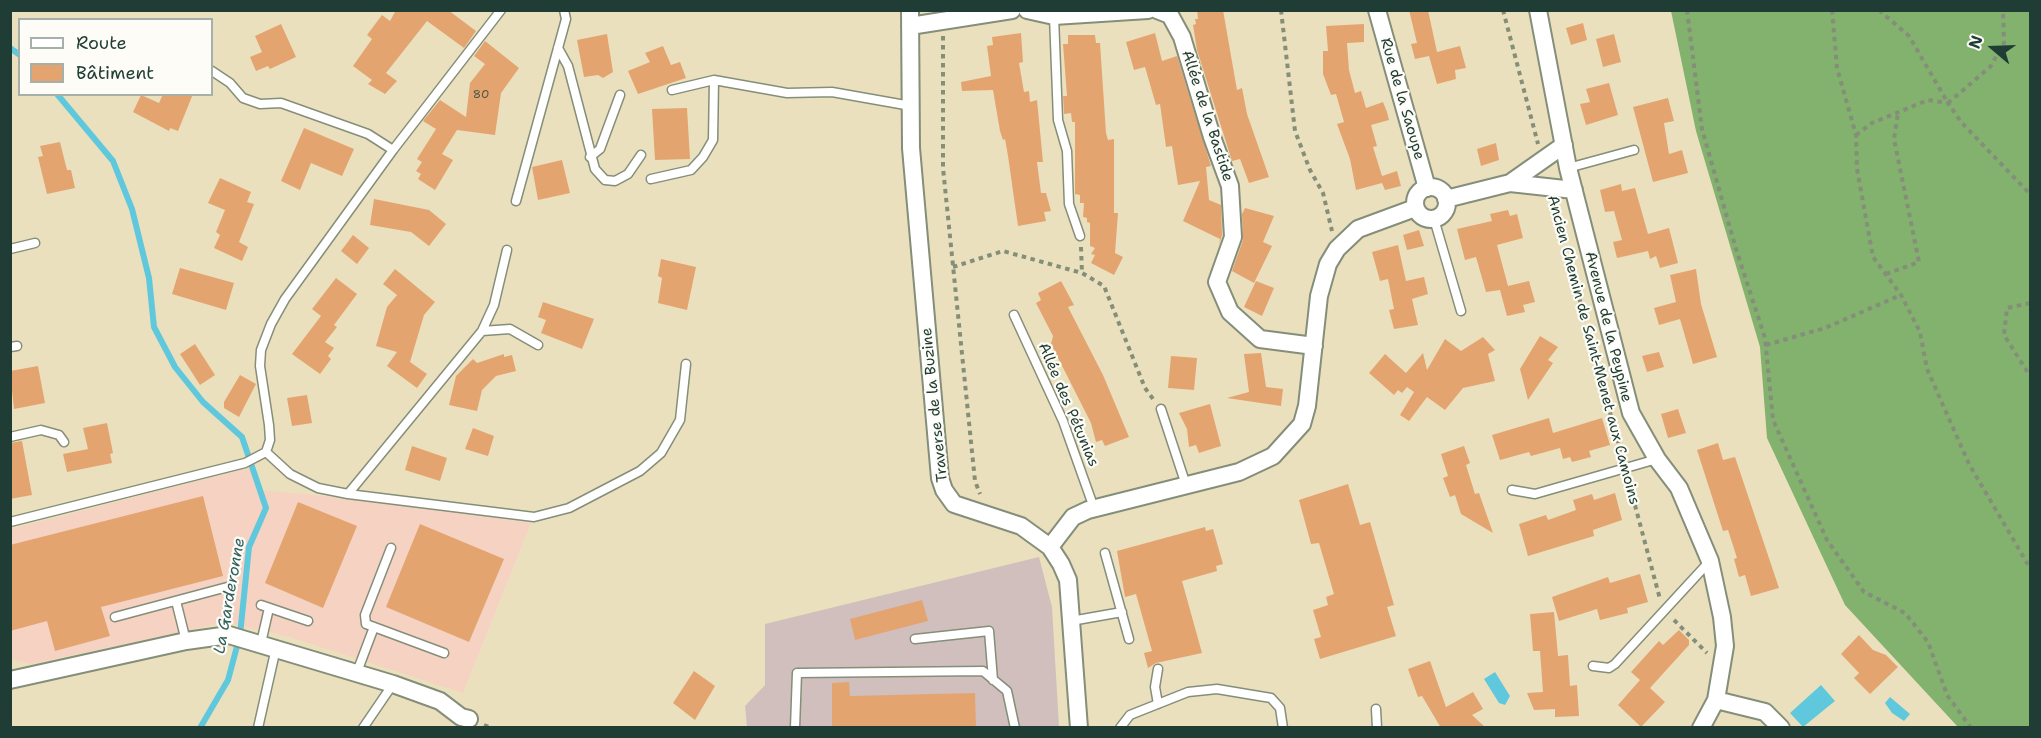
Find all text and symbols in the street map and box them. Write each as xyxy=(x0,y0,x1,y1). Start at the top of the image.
legend xyxy=(18,18,213,96)
north arrow xyxy=(1963,18,2023,78)
text: Route xyxy=(76,31,127,55)
text: N xyxy=(1964,33,1988,51)
street label: Rue de la Saoupe xyxy=(1376,36,1428,162)
street label: Allée de la Bastide xyxy=(1177,48,1237,184)
text: Bâtiment xyxy=(76,61,154,85)
house number: 80 xyxy=(473,88,489,102)
street label: Ancien Chemin de Saint-Menet aux Camoins xyxy=(1543,193,1643,507)
street label: Avenue de la Peypine xyxy=(1581,250,1635,404)
street label: Traverse de la Buzine xyxy=(918,327,952,483)
street label: Allée des Pétunias xyxy=(1034,340,1102,470)
water label: La Garderonne xyxy=(210,537,250,655)

